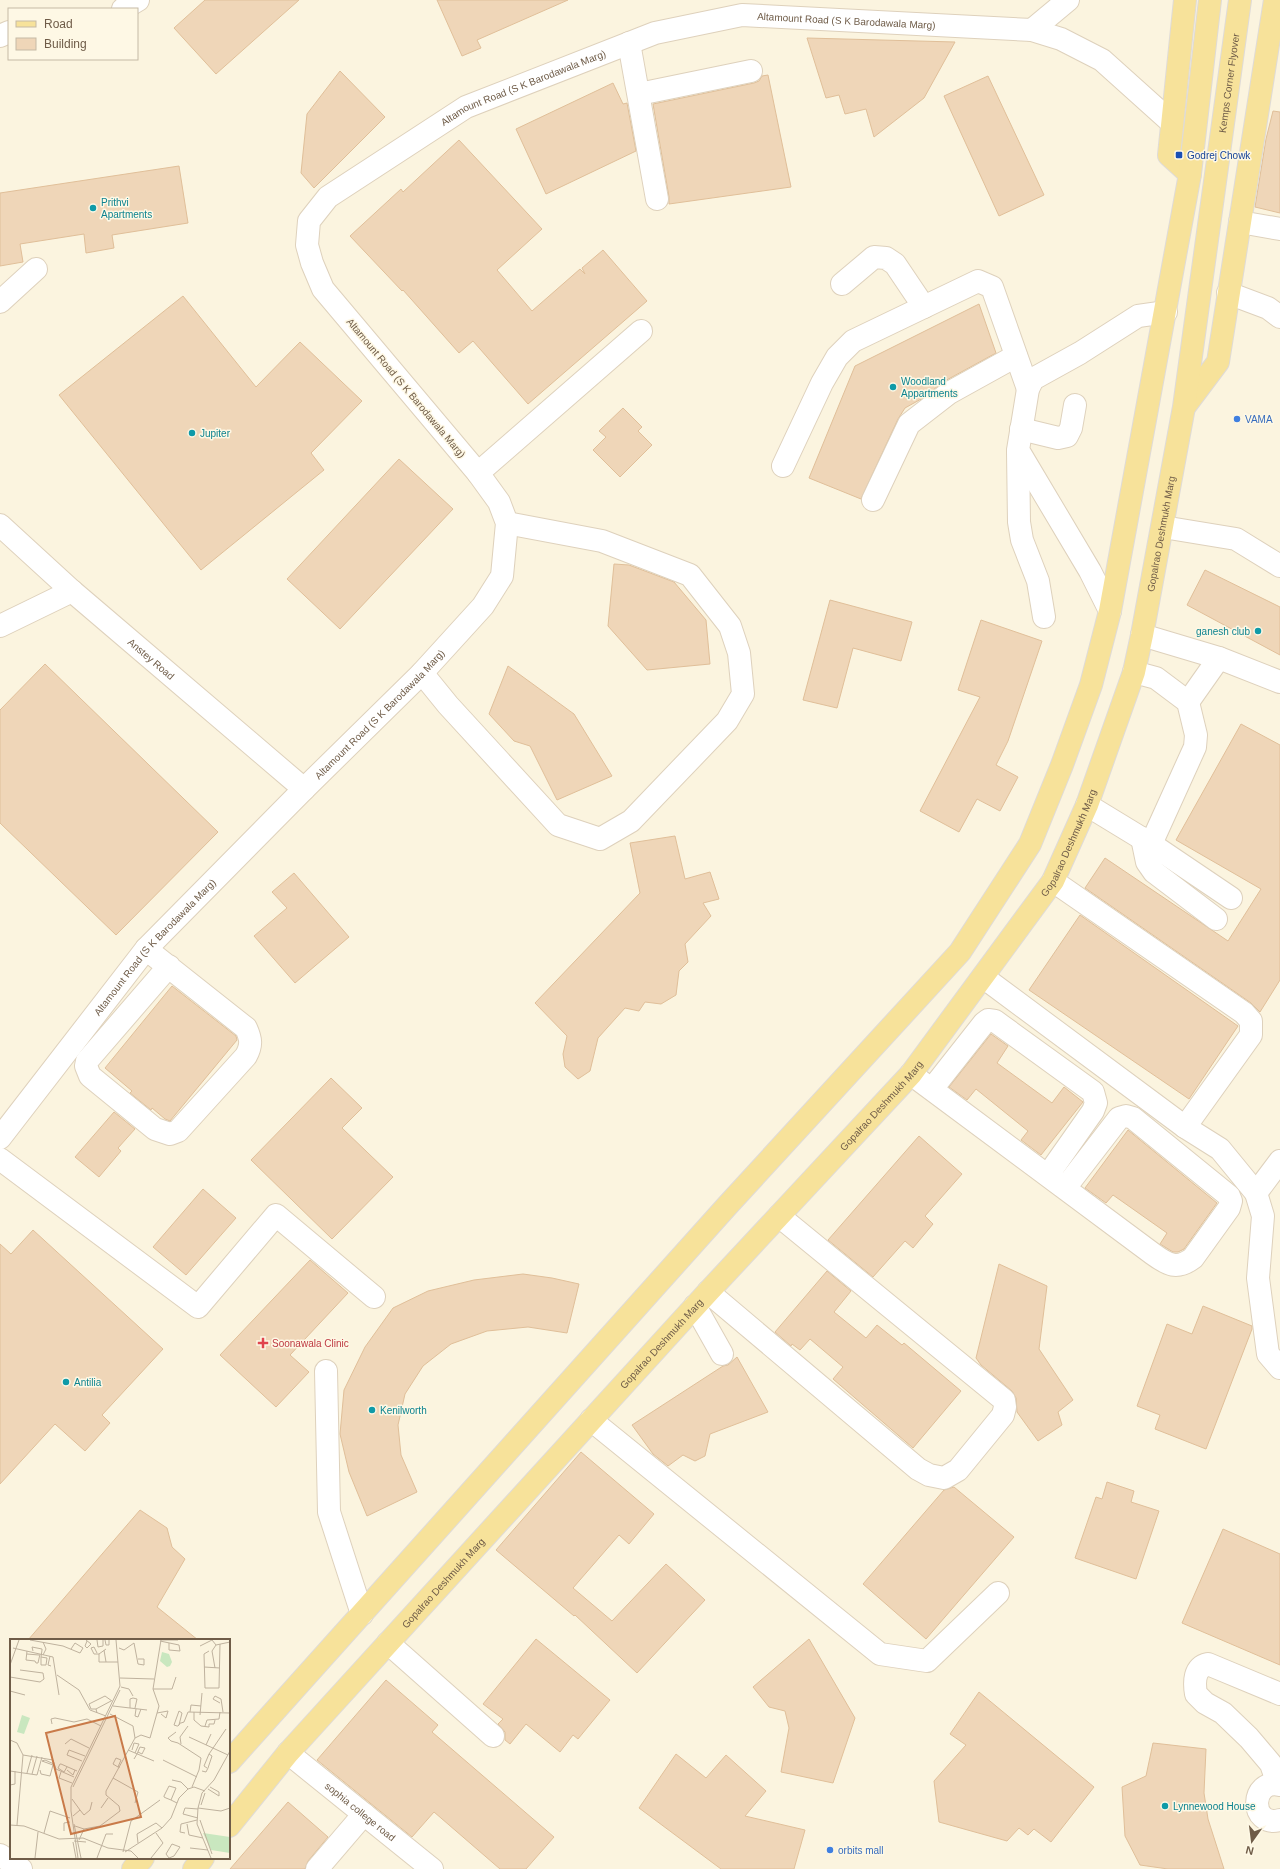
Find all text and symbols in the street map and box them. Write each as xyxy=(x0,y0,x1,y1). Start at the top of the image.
legend xyxy=(8,8,138,60)
street label: Altamount Road (S K Barodawala Marg) xyxy=(757,10,936,31)
text: Road xyxy=(44,17,73,31)
street label: Kemps Corner Flyover xyxy=(1216,32,1241,133)
text: Building xyxy=(44,37,87,51)
street label: Altamount Road (S K Barodawala Marg) xyxy=(439,47,607,127)
marker: Godrej Chowk xyxy=(1174,150,1184,160)
place label: Godrej Chowk xyxy=(1187,150,1251,161)
place label: Prithvi Apartments xyxy=(101,197,152,220)
marker: Prithvi Apartments xyxy=(88,203,98,213)
street label: Altamount Road (S K Barodawala Marg) xyxy=(344,316,468,460)
place label: Woodland Appartments xyxy=(901,376,958,399)
marker: Woodland Appartments xyxy=(888,382,898,392)
marker: VAMA xyxy=(1232,414,1242,424)
place label: VAMA xyxy=(1245,414,1273,425)
marker: Jupiter xyxy=(187,428,197,438)
place label: Jupiter xyxy=(200,428,231,439)
street label: Gopalrao Deshmukh Marg xyxy=(1145,475,1177,593)
place label: ganesh club xyxy=(1196,626,1250,637)
marker: ganesh club xyxy=(1253,626,1263,636)
street label: Anstey Road xyxy=(126,636,177,682)
street label: Altamount Road (S K Barodawala Marg) xyxy=(312,647,446,781)
street label: Gopalrao Deshmukh Marg xyxy=(1038,788,1098,898)
street label: Altamount Road (S K Barodawala Marg) xyxy=(91,876,218,1017)
street label: Gopalrao Deshmukh Marg xyxy=(837,1058,925,1152)
street label: Gopalrao Deshmukh Marg xyxy=(618,1296,705,1390)
marker: Soonawala Clinic xyxy=(257,1337,269,1349)
place label: Soonawala Clinic xyxy=(272,1338,349,1349)
marker: Antilia xyxy=(61,1377,71,1387)
place label: Antilia xyxy=(74,1377,102,1388)
marker: Kenilworth xyxy=(367,1405,377,1415)
place label: Kenilworth xyxy=(380,1405,427,1416)
street label: Gopalrao Deshmukh Marg xyxy=(399,1536,487,1630)
inset map xyxy=(10,1639,230,1859)
street label: sophia college road xyxy=(323,1780,398,1843)
marker: Lynnewood House xyxy=(1160,1801,1170,1811)
place label: Lynnewood House xyxy=(1173,1801,1256,1812)
north arrow xyxy=(1232,1821,1272,1861)
text: N xyxy=(1244,1844,1255,1857)
marker: orbits mall xyxy=(825,1845,835,1855)
place label: orbits mall xyxy=(838,1845,884,1856)

